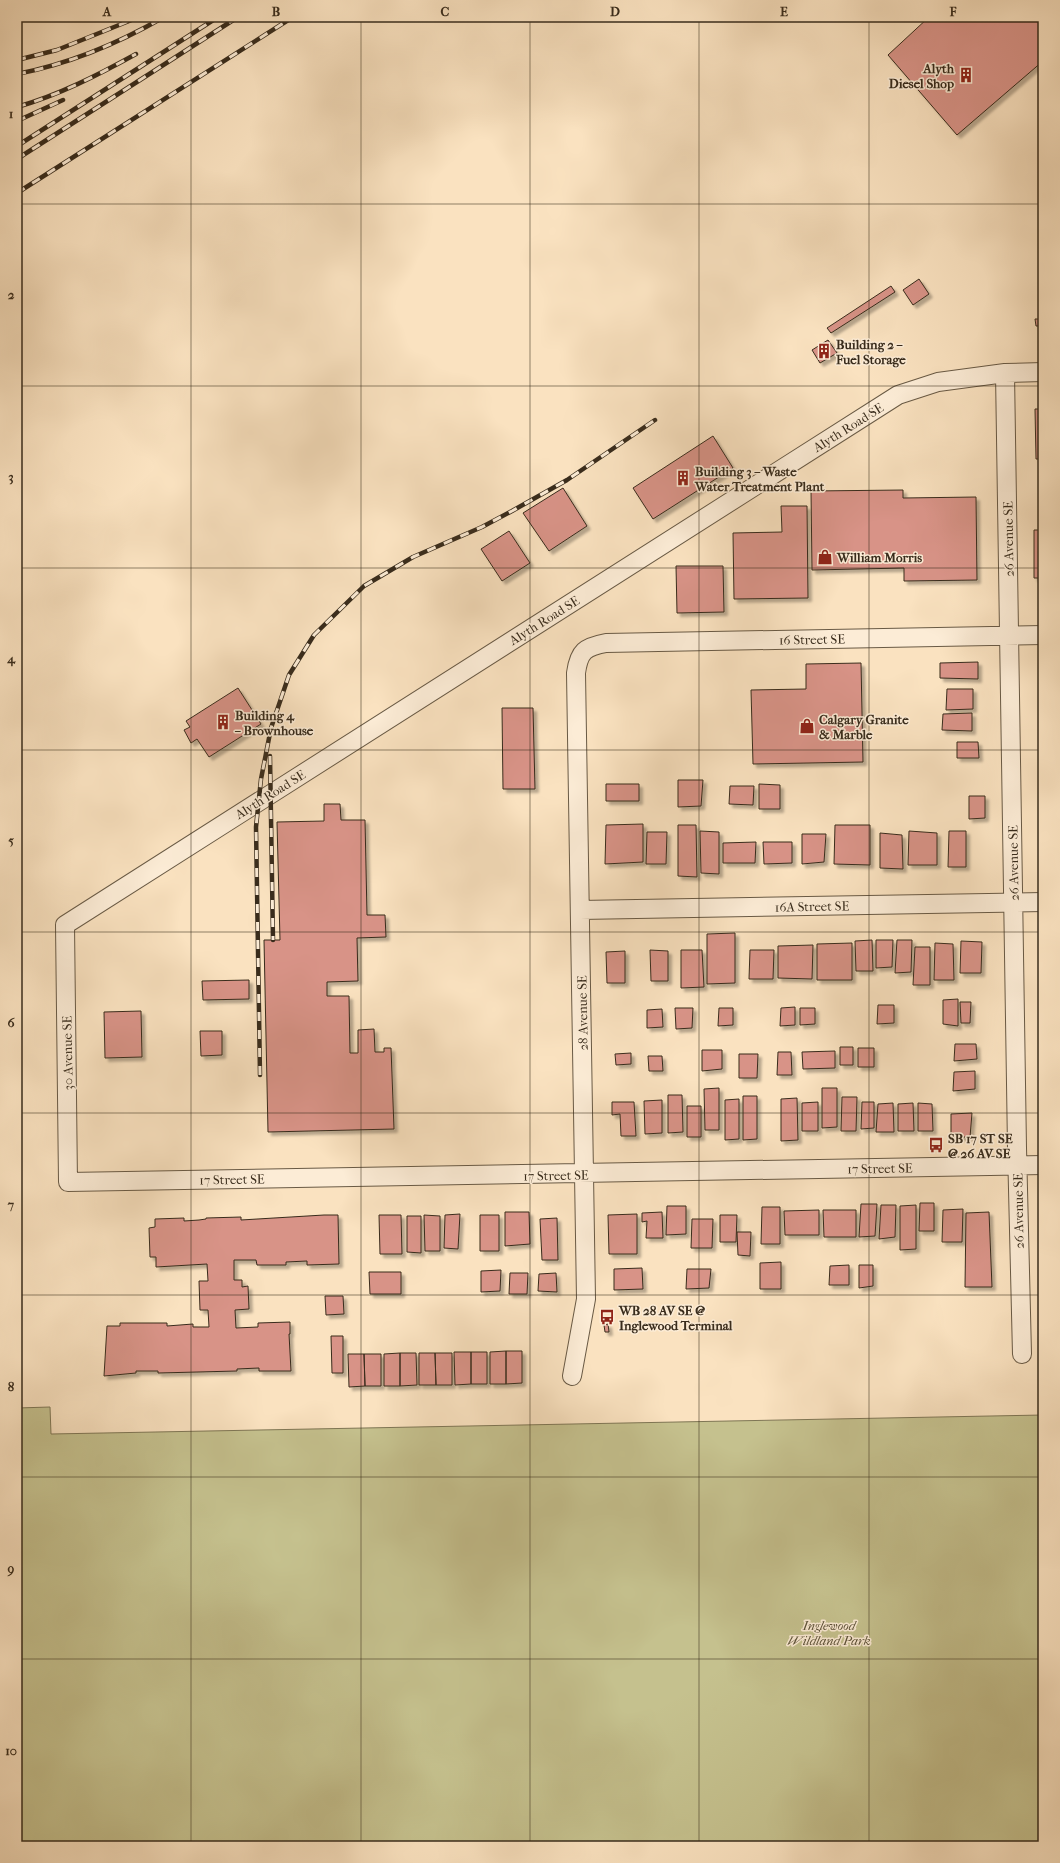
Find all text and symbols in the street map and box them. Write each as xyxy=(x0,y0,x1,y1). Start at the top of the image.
text: A xyxy=(102,4,112,19)
text: B xyxy=(272,4,281,19)
text: C xyxy=(441,4,450,19)
text: D xyxy=(610,4,620,19)
text: E xyxy=(780,4,788,19)
text: F xyxy=(949,4,957,19)
place label: Alyth Diesel Shop xyxy=(889,61,955,92)
building icon: Alyth Diesel Shop xyxy=(957,66,975,84)
text: 1 xyxy=(9,106,14,121)
text: 2 xyxy=(8,287,15,302)
place label: Building 2 – Fuel Storage xyxy=(835,337,906,368)
building icon: Building 2 – Fuel Storage xyxy=(815,342,833,360)
street label: Alyth Road SE xyxy=(810,400,886,455)
place label: Building 3 – Waste Water Treatment Plant xyxy=(694,464,825,494)
text: 3 xyxy=(8,469,14,485)
building icon: Building 3 – Waste Water Treatment Plant xyxy=(674,469,692,487)
street label: 26 Avenue SE xyxy=(1000,501,1017,577)
shop icon: William Morris xyxy=(816,548,834,566)
place label: William Morris xyxy=(836,550,922,565)
street label: Alyth Road SE xyxy=(506,593,582,648)
street label: 16 Street SE xyxy=(779,631,845,648)
text: 4 xyxy=(6,651,16,667)
place label: Building 4 – Brownhouse xyxy=(234,708,314,738)
place label: Calgary Granite & Marble xyxy=(819,712,909,742)
building icon: Building 4 – Brownhouse xyxy=(214,713,232,731)
shop icon: Calgary Granite & Marble xyxy=(798,717,816,735)
street label: Alyth Road SE xyxy=(232,767,308,822)
street label: 26 Avenue SE xyxy=(1005,825,1022,901)
text: 5 xyxy=(8,833,14,848)
street label: 16A Street SE xyxy=(775,898,849,915)
street label: 28 Avenue SE xyxy=(574,975,591,1051)
text: 6 xyxy=(7,1015,15,1030)
street label: 30 Avenue SE xyxy=(59,1015,76,1090)
place label: SB 17 ST SE @ 26 AV SE xyxy=(948,1131,1013,1161)
bus stop icon: SB 17 ST SE @ 26 AV SE xyxy=(927,1136,945,1154)
street label: 17 Street SE xyxy=(847,1160,913,1177)
street label: 17 Street SE xyxy=(523,1167,589,1184)
street label: 17 Street SE xyxy=(199,1171,265,1188)
street label: 26 Avenue SE xyxy=(1010,1173,1027,1249)
text: 7 xyxy=(7,1197,15,1212)
place label: WB 28 AV SE @ Inglewood Terminal xyxy=(618,1303,733,1334)
bus stop icon: WB 28 AV SE @ Inglewood Terminal xyxy=(598,1308,616,1326)
text: 8 xyxy=(8,1379,15,1394)
text: 9 xyxy=(7,1561,15,1577)
park label: Inglewood Wildland Park xyxy=(787,1618,871,1648)
text: 10 xyxy=(5,1743,17,1758)

